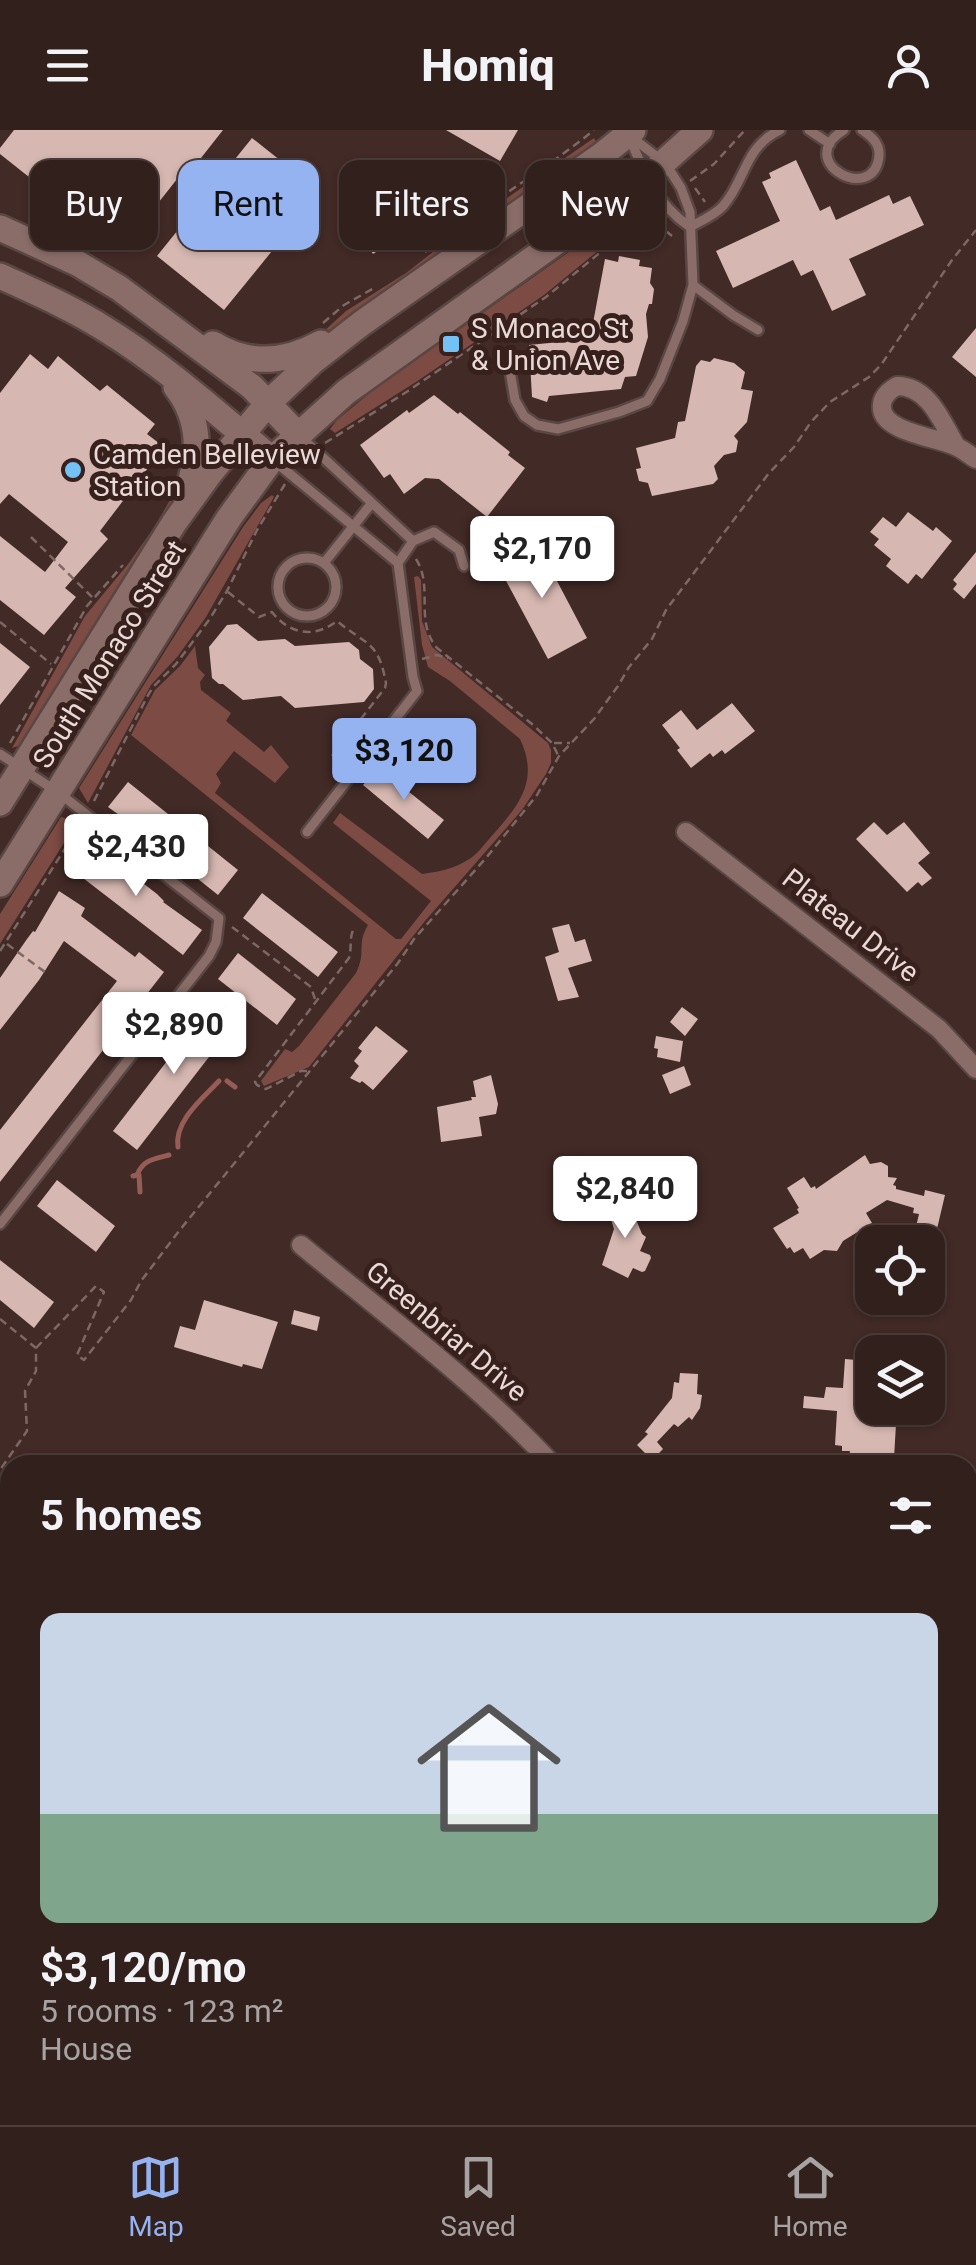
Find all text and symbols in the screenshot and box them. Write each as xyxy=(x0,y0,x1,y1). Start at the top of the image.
icon: menu xyxy=(40,38,95,93)
icon: person xyxy=(881,38,936,93)
text: Homiq xyxy=(421,39,555,92)
chip: Buy xyxy=(30,160,158,250)
chip: Rent xyxy=(178,160,319,250)
chip: Filters xyxy=(339,160,505,250)
chip: New xyxy=(525,160,665,250)
place label: S Monaco St & Union Ave xyxy=(471,312,629,377)
marker: S Monaco St & Union Ave xyxy=(440,333,462,355)
place label: Camden Belleview Station xyxy=(93,438,321,503)
marker: Camden Belleview Station xyxy=(62,459,84,481)
pin: $2,170 xyxy=(461,516,623,601)
text: $2,170 xyxy=(492,529,592,567)
street label: South Monaco Street xyxy=(26,534,193,774)
pin: $3,120 xyxy=(323,718,485,803)
text: $3,120 xyxy=(354,731,454,769)
pin: $2,430 xyxy=(55,814,217,899)
text: $2,430 xyxy=(86,827,186,865)
street label: Plateau Drive xyxy=(776,862,926,989)
pin: $2,890 xyxy=(93,992,255,1077)
text: $2,890 xyxy=(124,1005,224,1043)
pin: $2,840 xyxy=(544,1156,706,1241)
text: $2,840 xyxy=(575,1169,675,1207)
map controls xyxy=(855,1225,945,1425)
button: locate xyxy=(855,1225,945,1315)
street label: Greenbriar Drive xyxy=(359,1254,534,1408)
button: layers xyxy=(855,1335,945,1425)
icon: filters xyxy=(883,1488,938,1543)
text: 5 homes xyxy=(40,1491,202,1540)
icon: home xyxy=(399,1678,579,1858)
text: $3,120/mo xyxy=(40,1943,247,1992)
text: 5 rooms · 123 m² xyxy=(40,1992,283,2030)
text: House xyxy=(40,2030,132,2068)
tab: Map xyxy=(128,2150,184,2243)
tab: Saved xyxy=(440,2150,516,2243)
tab: Home xyxy=(772,2150,848,2243)

